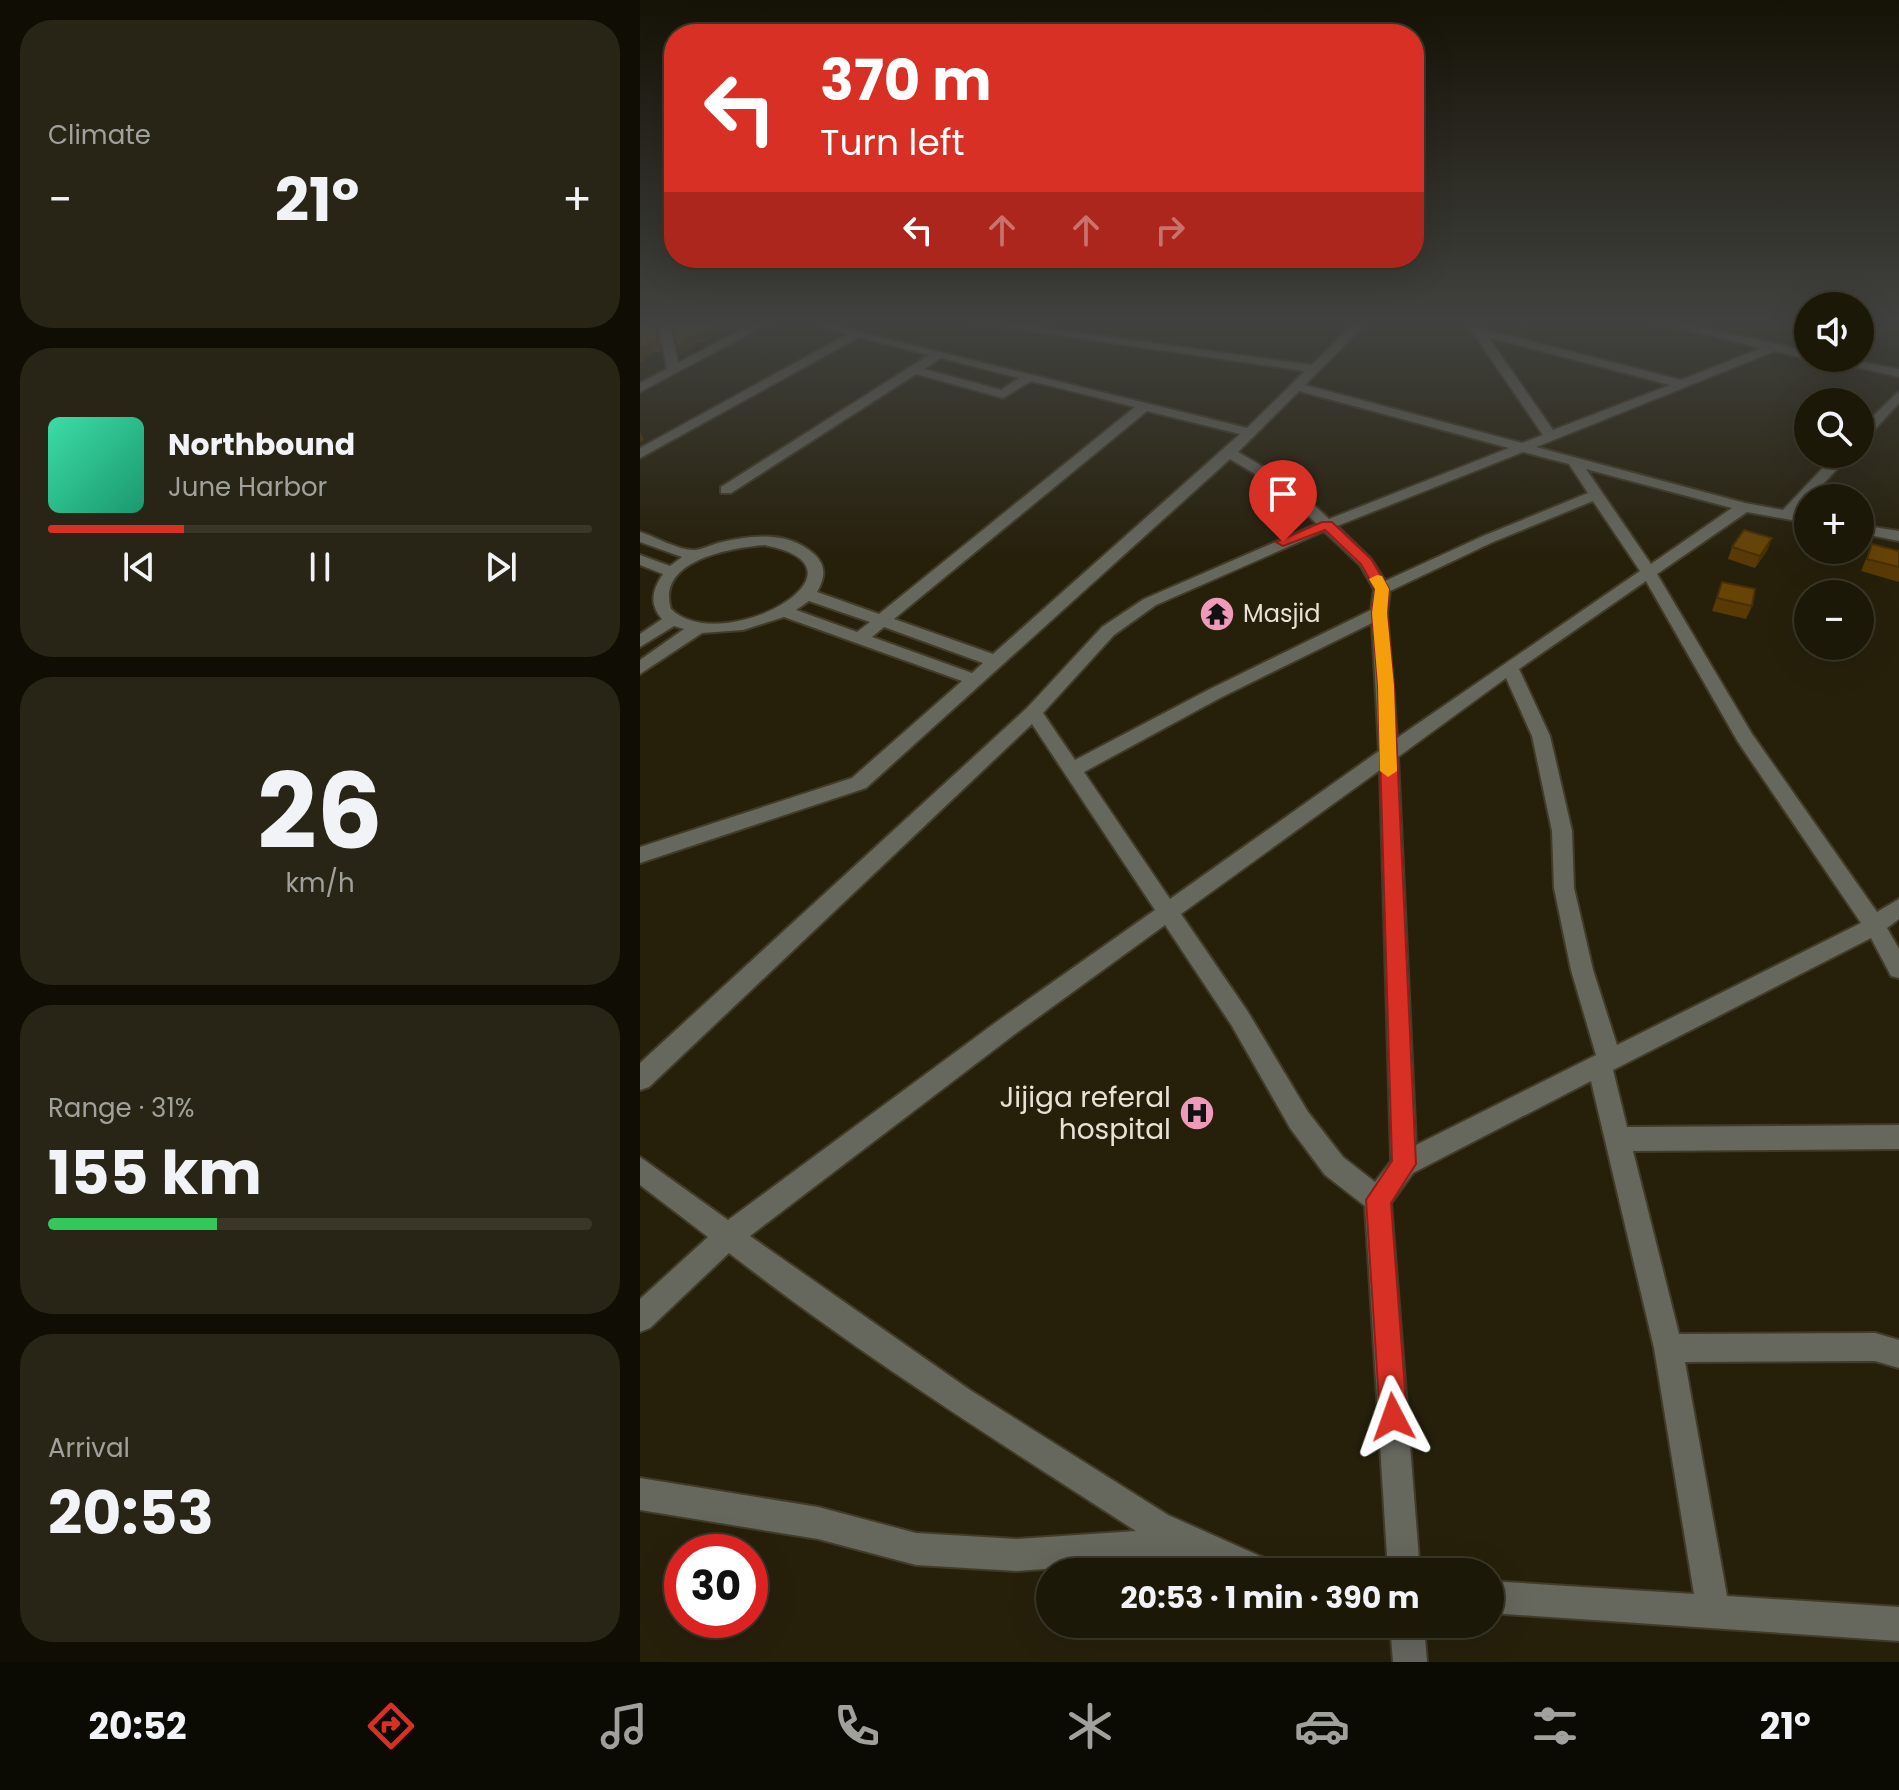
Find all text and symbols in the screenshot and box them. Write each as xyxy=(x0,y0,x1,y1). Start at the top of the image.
text: 370 m xyxy=(820,41,992,120)
icon: left xyxy=(688,56,792,160)
text: Climate xyxy=(48,117,151,153)
text: Turn left xyxy=(820,117,965,168)
text: 21° xyxy=(275,158,359,242)
text: − xyxy=(48,169,72,230)
text: + xyxy=(562,169,592,230)
icon: left xyxy=(896,208,940,252)
icon: ahead xyxy=(980,208,1024,252)
icon: ahead xyxy=(1064,208,1108,252)
icon: right xyxy=(1148,208,1192,252)
map controls xyxy=(1794,292,1874,660)
button: sound xyxy=(1794,292,1874,372)
button: search xyxy=(1794,388,1874,468)
text: Northbound xyxy=(168,423,355,466)
pin xyxy=(1249,460,1317,542)
text: June Harbor xyxy=(168,469,327,505)
icon: arrive xyxy=(1261,472,1305,516)
button: + xyxy=(1794,484,1874,564)
icon: previous xyxy=(117,545,161,589)
icon: pause xyxy=(298,545,342,589)
icon: next xyxy=(479,545,523,589)
button: − xyxy=(1794,580,1874,660)
temple icon: Masjid xyxy=(1198,595,1236,633)
place label: Masjid xyxy=(1243,597,1321,630)
text: 26 xyxy=(257,739,383,884)
text: km/h xyxy=(285,865,355,901)
place label: Jijiga referal hospital xyxy=(999,1078,1171,1149)
text: Range · 31% xyxy=(48,1090,194,1126)
hospital icon: Jijiga referal hospital xyxy=(1178,1094,1216,1132)
text: 155 km xyxy=(48,1131,262,1215)
position arrow xyxy=(1351,1375,1435,1459)
text: Arrival xyxy=(48,1430,130,1466)
text: 20:53 xyxy=(48,1471,214,1555)
speed limit sign: 30 xyxy=(664,1534,768,1638)
text: 20:53 · 1 min · 390 m xyxy=(1120,1576,1420,1619)
icon: directions xyxy=(363,1698,419,1754)
icon: music xyxy=(596,1698,652,1754)
icon: phone xyxy=(829,1698,885,1754)
icon: climate xyxy=(1062,1698,1118,1754)
icon: car xyxy=(1294,1698,1350,1754)
icon: filters xyxy=(1527,1698,1583,1754)
text: 20:52 xyxy=(88,1701,187,1752)
text: 21° xyxy=(1760,1701,1811,1752)

